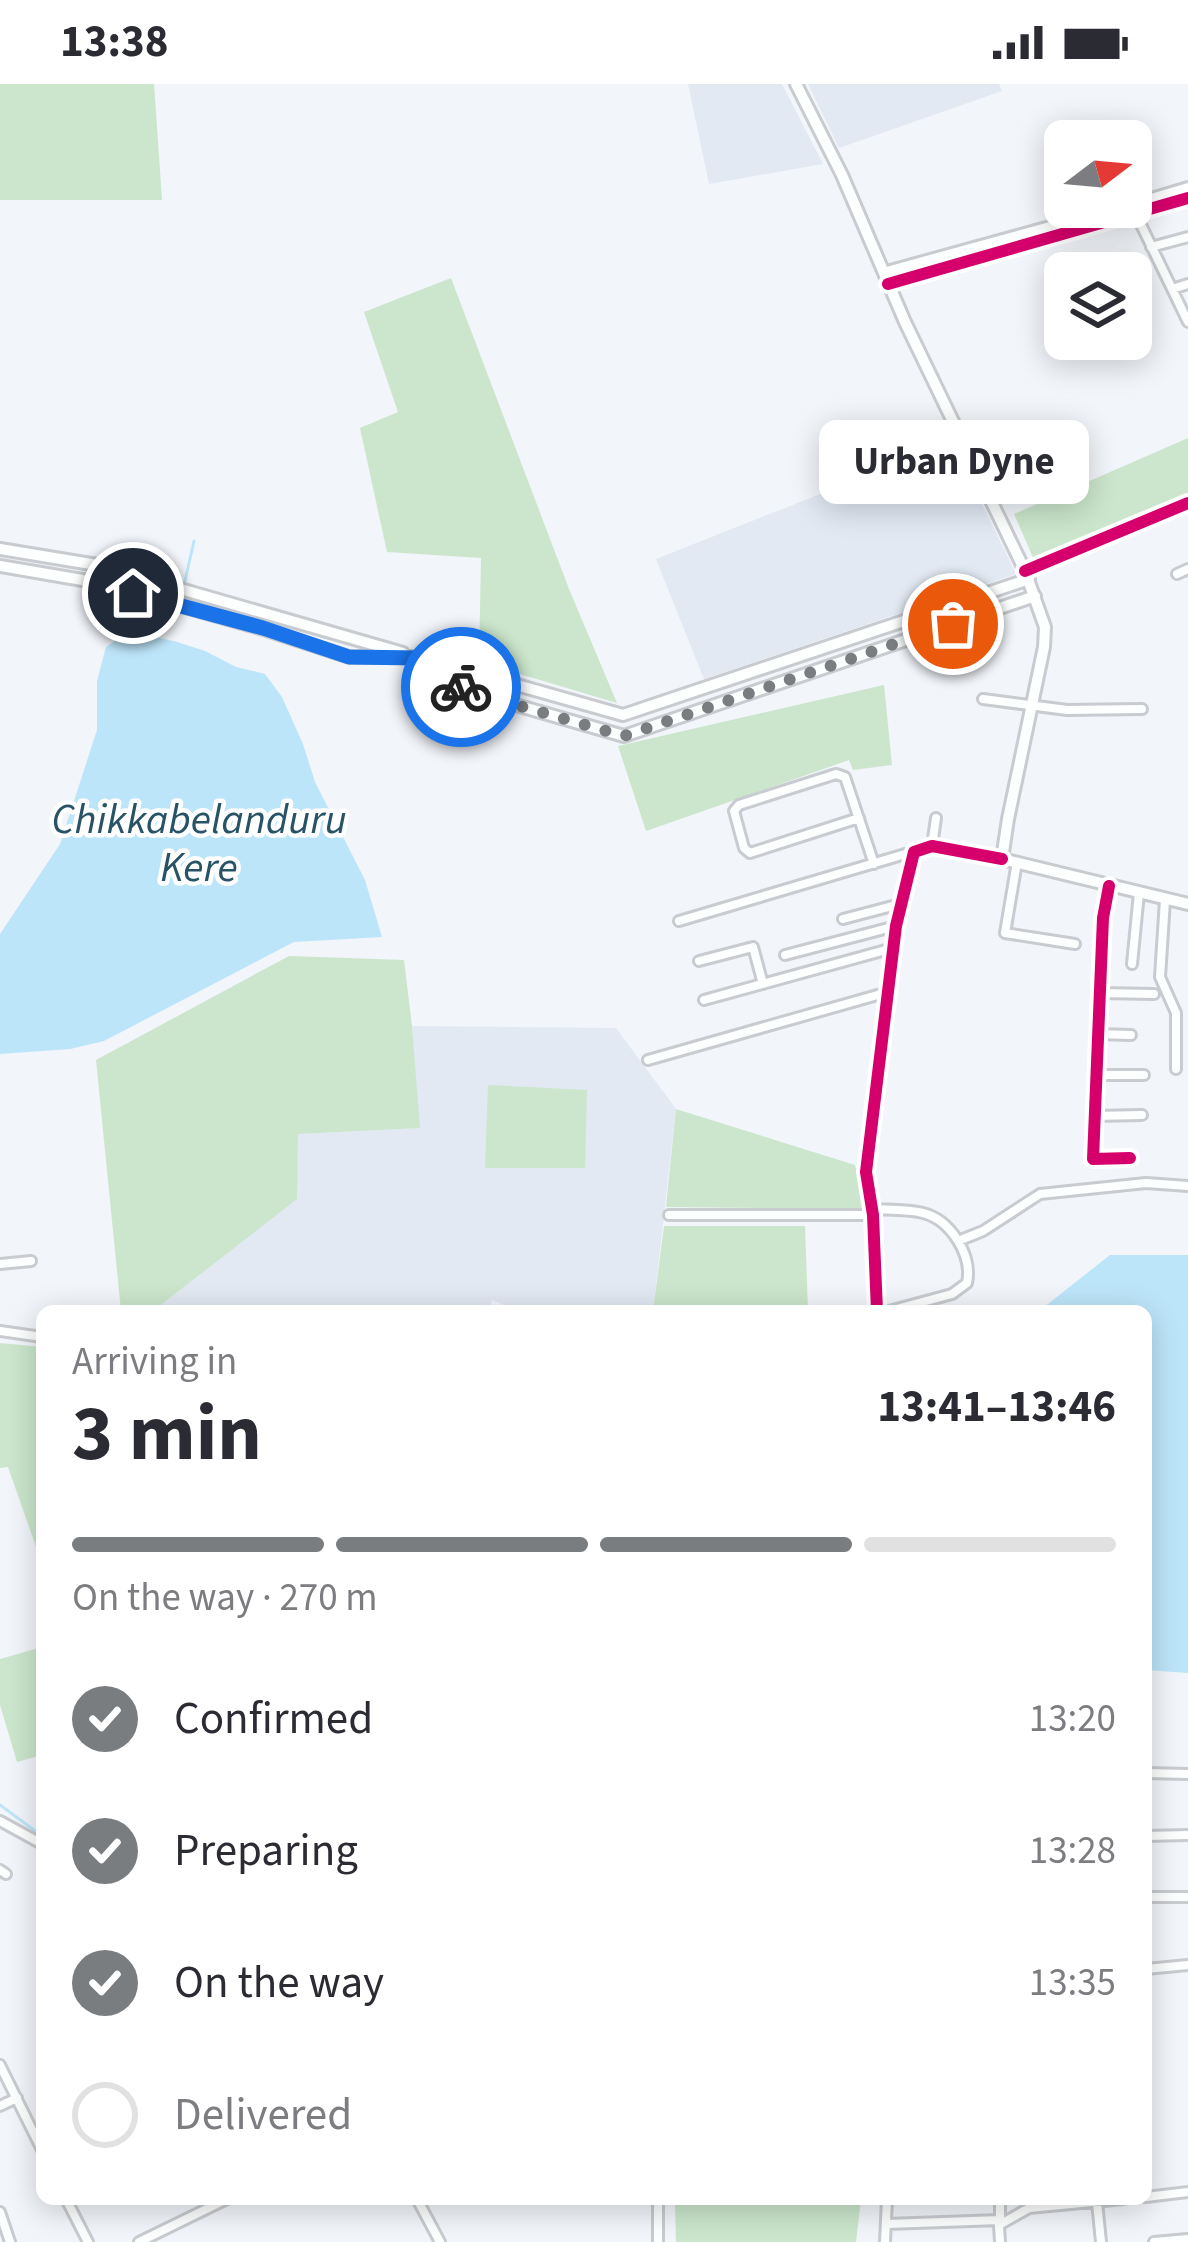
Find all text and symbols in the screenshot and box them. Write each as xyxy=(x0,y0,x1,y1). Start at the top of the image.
text: 13:38 xyxy=(60,10,169,74)
north arrow xyxy=(1044,120,1152,228)
map controls xyxy=(1044,120,1152,360)
button: layers xyxy=(1044,252,1152,360)
callout: Urban Dyne xyxy=(818,420,1088,504)
text: Urban Dyne xyxy=(853,434,1055,490)
pin xyxy=(82,542,184,644)
icon: home xyxy=(100,560,166,626)
pin xyxy=(902,573,1004,675)
icon: bag xyxy=(920,591,986,657)
courier xyxy=(401,627,521,747)
icon: bike xyxy=(428,654,494,720)
water label: Chikkabelanduru Kere xyxy=(51,790,347,898)
text: Arriving in xyxy=(72,1334,237,1390)
text: 13:41–13:46 xyxy=(877,1375,1116,1439)
text: 3 min xyxy=(72,1379,262,1490)
text: On the way · 270 m xyxy=(72,1570,378,1626)
icon: check xyxy=(72,1686,138,1752)
text: Confirmed xyxy=(174,1687,373,1751)
text: 13:20 xyxy=(1029,1691,1116,1747)
icon: check xyxy=(72,1818,138,1884)
text: Preparing xyxy=(174,1819,358,1883)
text: 13:28 xyxy=(1029,1823,1116,1879)
icon: check xyxy=(72,1950,138,2016)
text: On the way xyxy=(174,1951,384,2015)
text: 13:35 xyxy=(1029,1955,1116,2011)
text: Delivered xyxy=(174,2083,352,2147)

